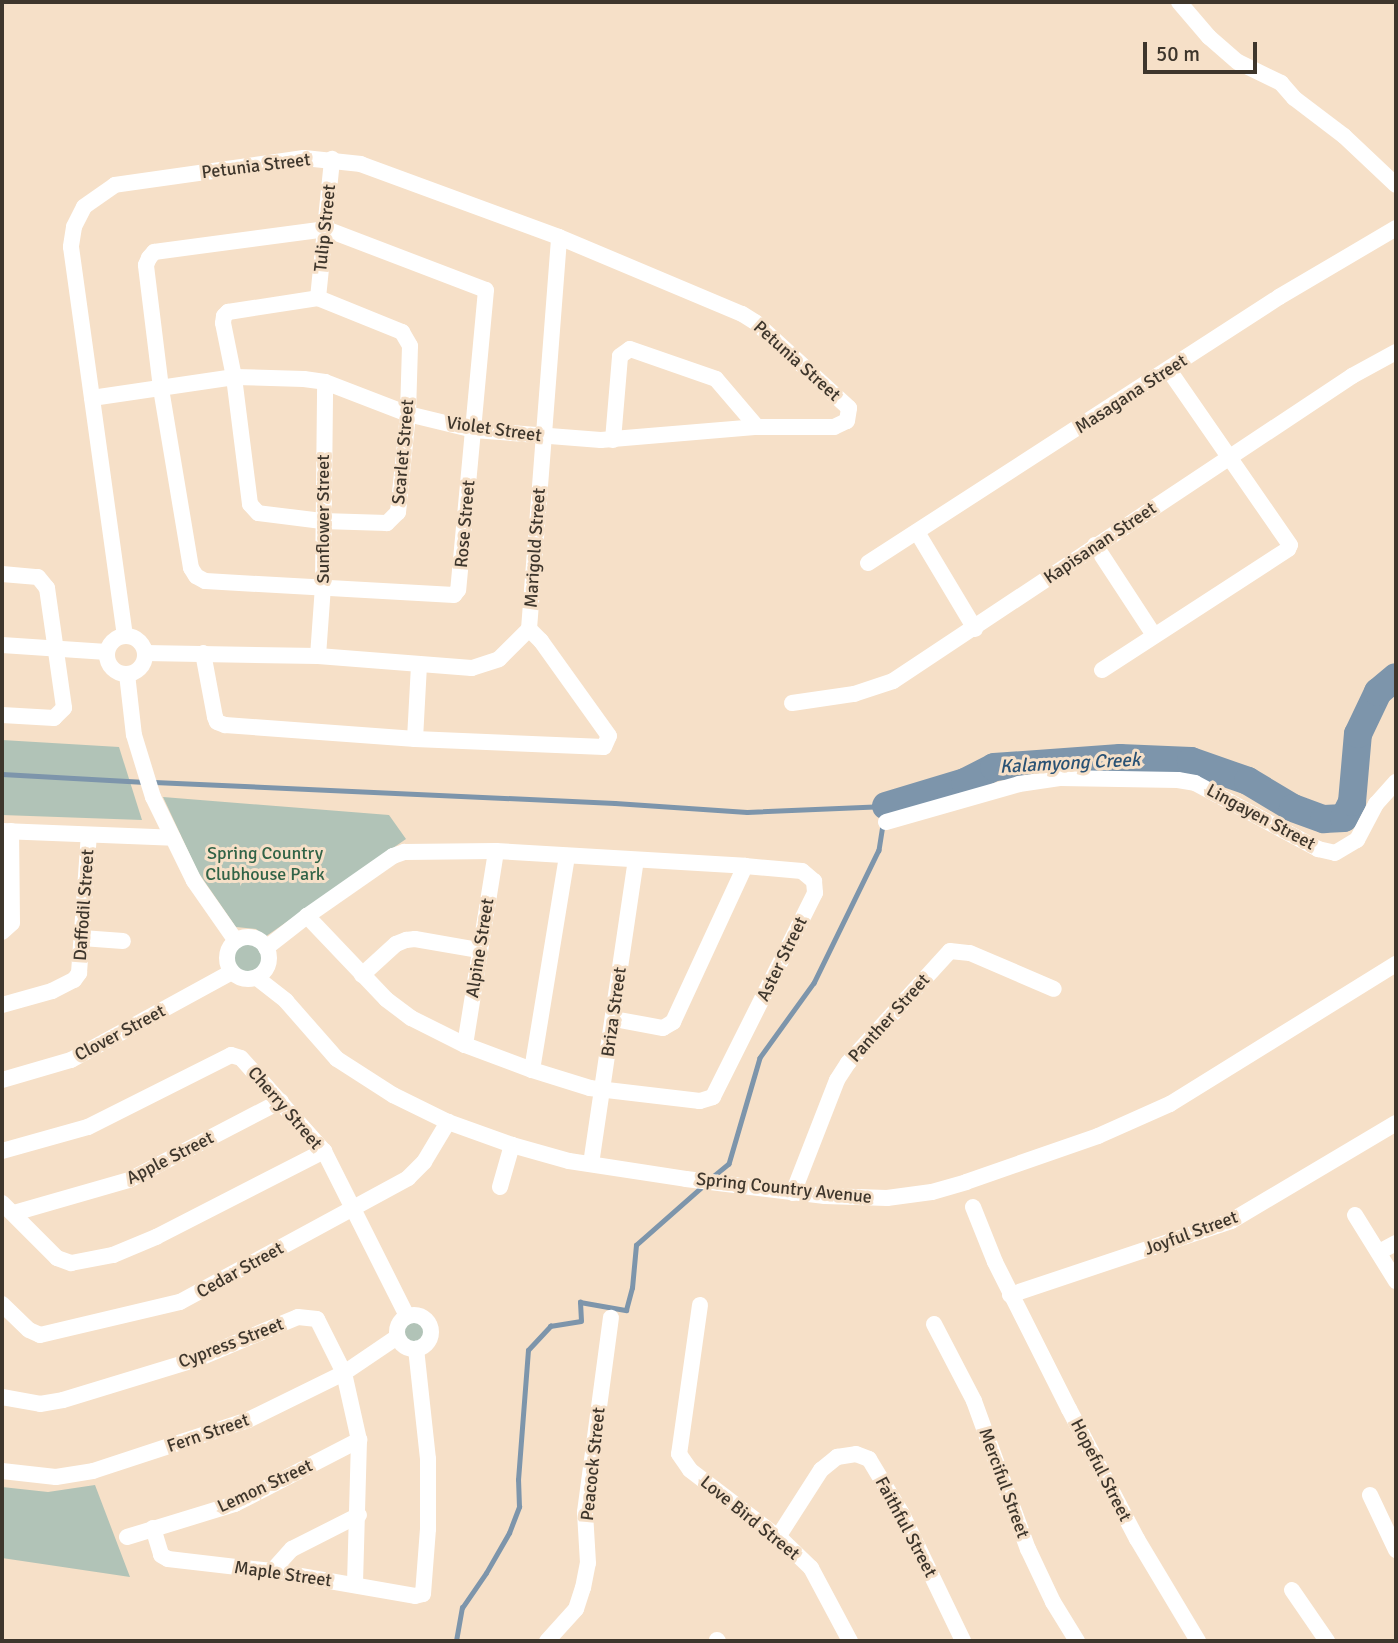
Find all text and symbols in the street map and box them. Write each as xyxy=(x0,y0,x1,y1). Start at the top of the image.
scale bar xyxy=(1146,28,1260,72)
text: 50 m xyxy=(1156,41,1200,67)
street label: Petunia Street xyxy=(200,149,312,183)
street label: Tulip Street xyxy=(310,183,340,273)
street label: Petunia Street xyxy=(749,316,845,406)
street label: Masagana Street xyxy=(1071,350,1191,438)
street label: Scarlet Street xyxy=(388,399,418,505)
street label: Violet Street xyxy=(445,412,543,446)
street label: Sunflower Street xyxy=(312,454,334,584)
street label: Rose Street xyxy=(450,479,480,569)
street label: Marigold Street xyxy=(520,487,550,609)
street label: Kapisanan Street xyxy=(1040,497,1160,589)
water label: Kalamyong Creek xyxy=(999,749,1141,779)
street label: Lingayen Street xyxy=(1203,779,1319,855)
park label: Spring Country Clubhouse Park xyxy=(205,843,325,886)
street label: Daffodil Street xyxy=(69,848,99,962)
street label: Alpine Street xyxy=(461,897,499,999)
street label: Aster Street xyxy=(752,913,812,1005)
street label: Briza Street xyxy=(597,966,631,1058)
street label: Panther Street xyxy=(844,969,934,1067)
street label: Clover Street xyxy=(71,1000,169,1066)
street label: Cherry Street xyxy=(243,1062,327,1154)
street label: Apple Street xyxy=(123,1127,217,1189)
street label: Spring Country Avenue xyxy=(695,1168,873,1208)
street label: Joyful Street xyxy=(1141,1206,1241,1260)
street label: Cedar Street xyxy=(193,1237,287,1303)
street label: Cypress Street xyxy=(175,1313,287,1373)
street label: Peacock Street xyxy=(576,1406,610,1522)
street label: Fern Street xyxy=(164,1409,252,1457)
street label: Hopeful Street xyxy=(1066,1415,1136,1525)
street label: Merciful Street xyxy=(974,1425,1034,1541)
street label: Lemon Street xyxy=(214,1455,316,1517)
street label: Love Bird Street xyxy=(696,1471,804,1565)
street label: Faithful Street xyxy=(870,1473,942,1581)
street label: Maple Street xyxy=(233,1556,333,1592)

